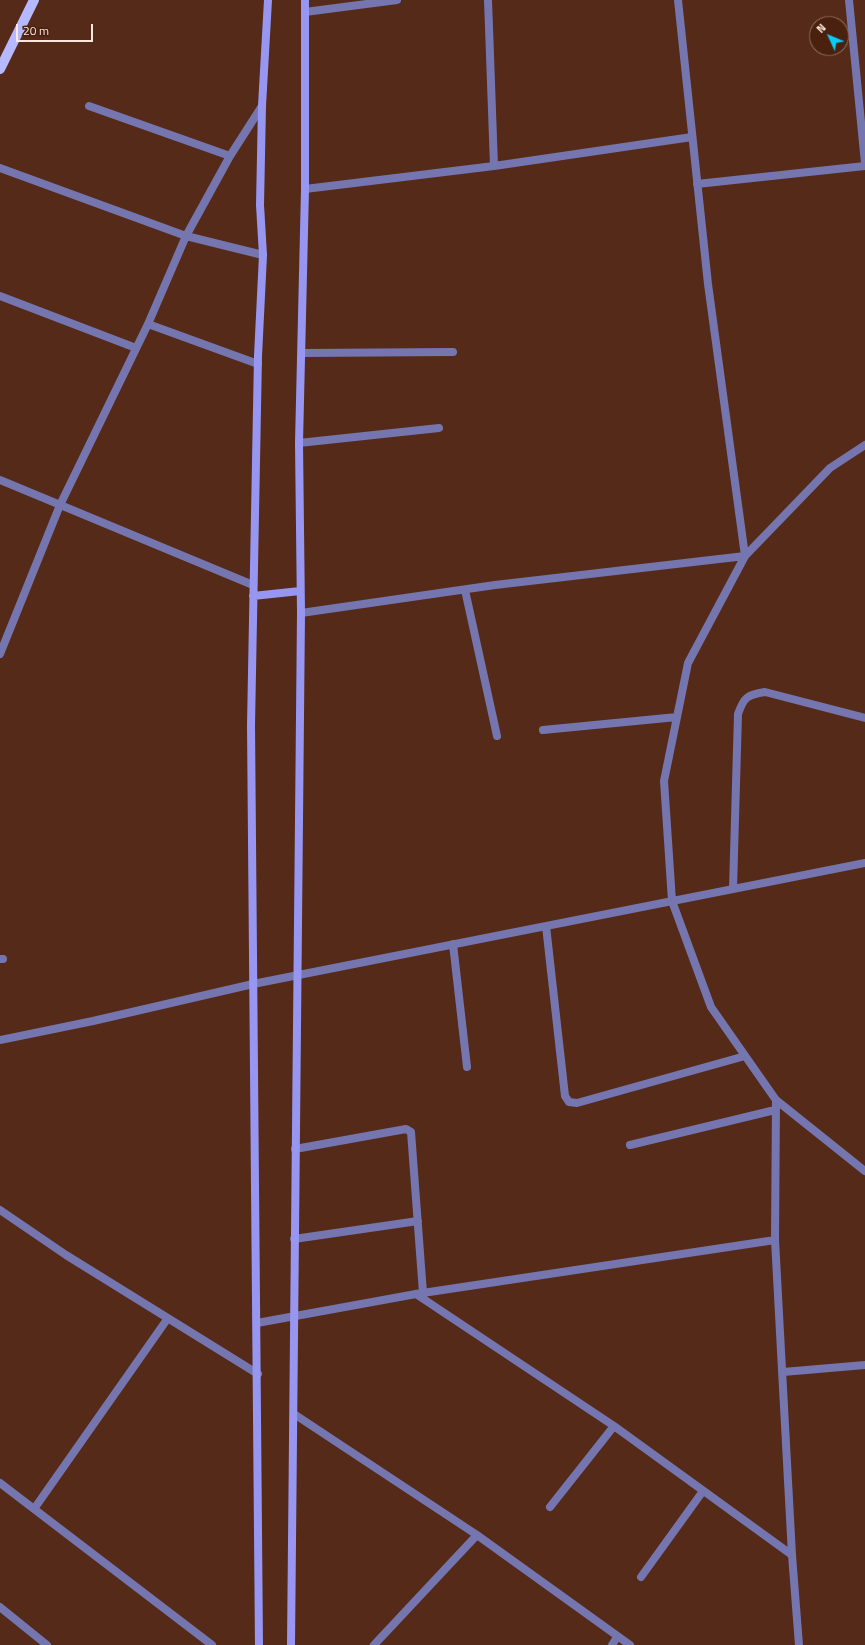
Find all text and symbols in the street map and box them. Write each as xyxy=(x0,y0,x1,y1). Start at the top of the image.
scale bar xyxy=(18,16,95,42)
north arrow xyxy=(809,16,849,56)
text: N xyxy=(813,20,829,37)
text: 20 m xyxy=(23,21,49,40)

